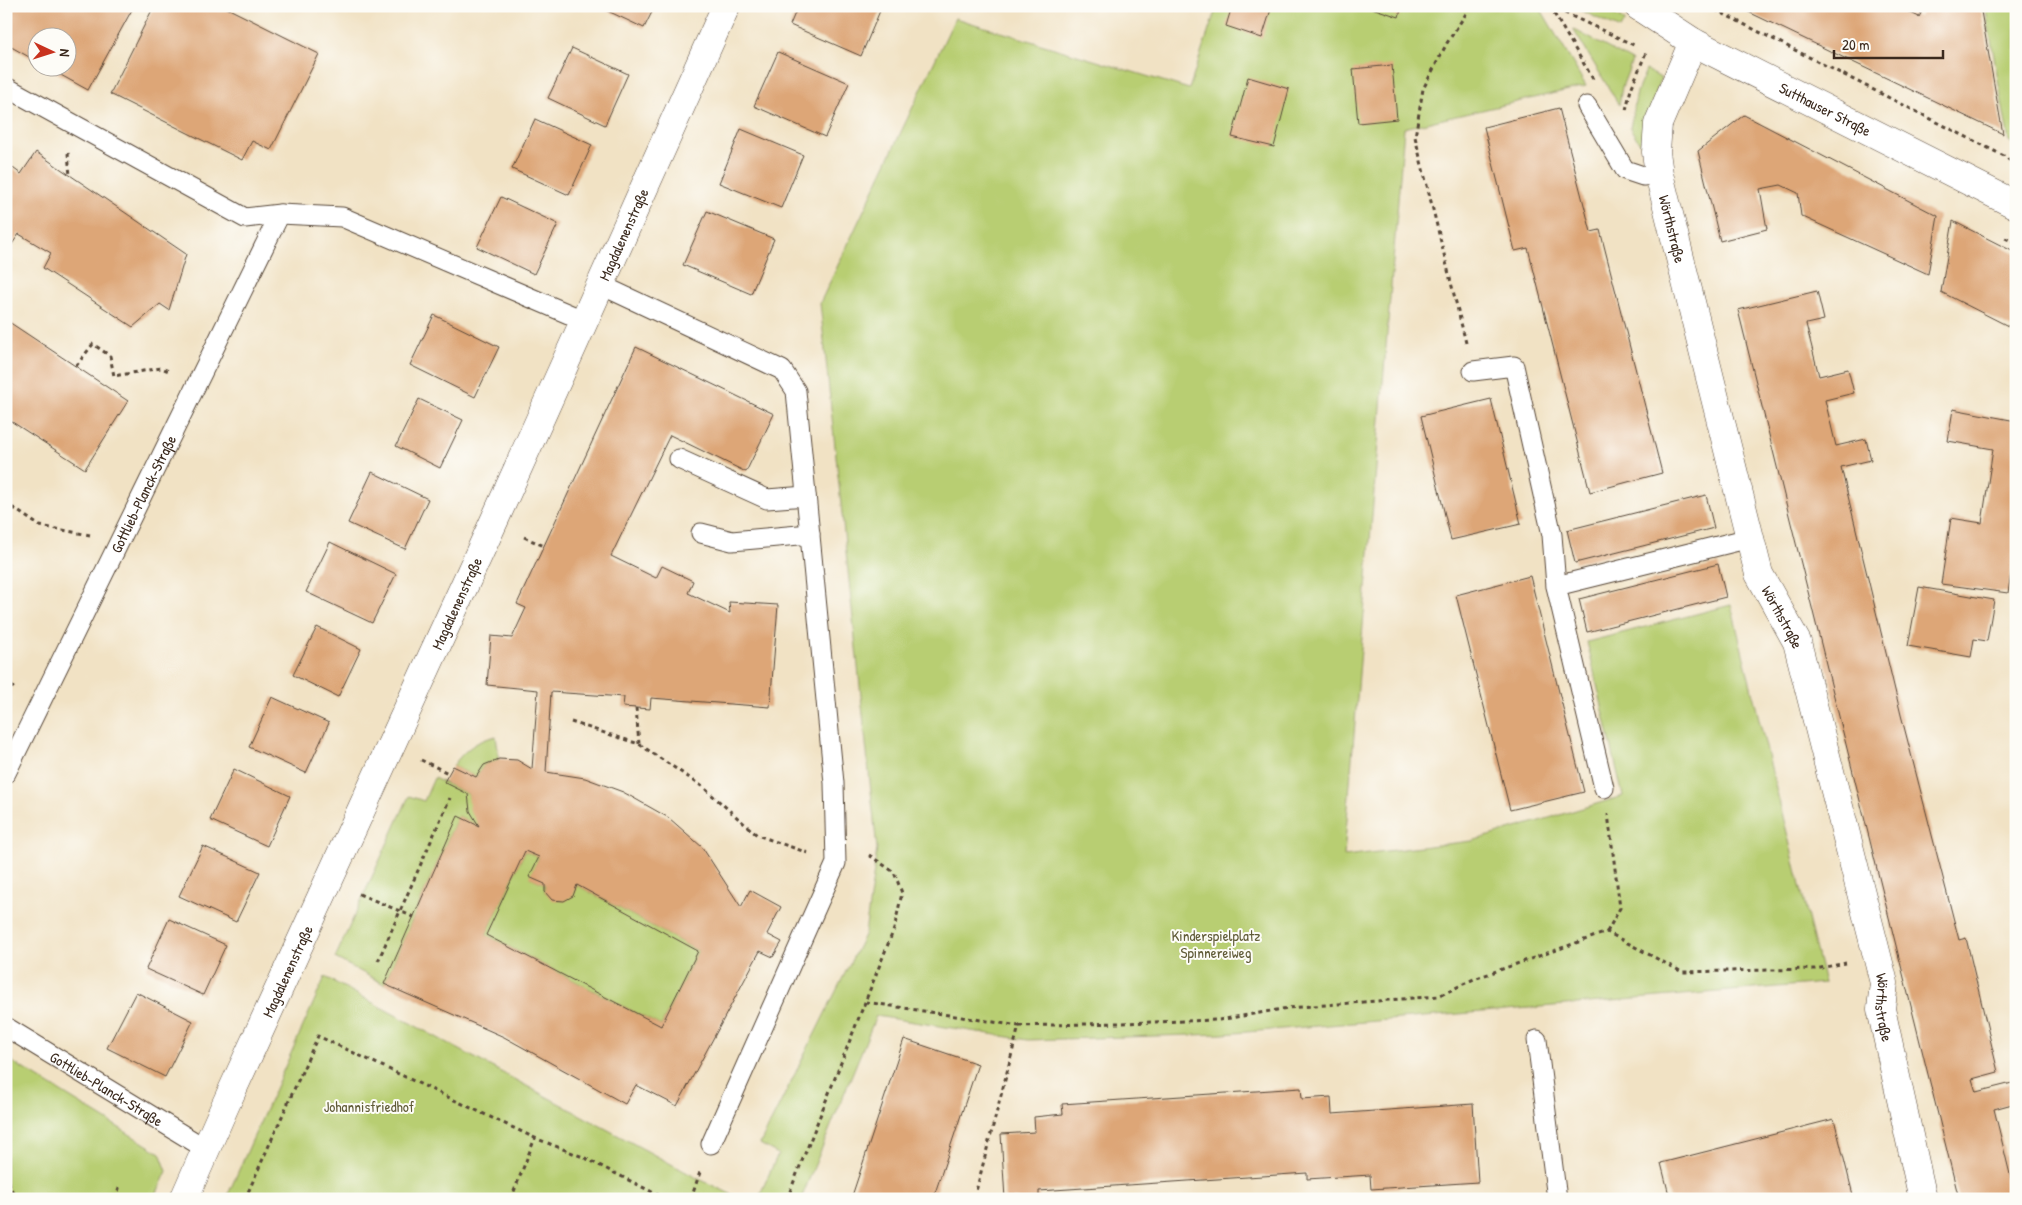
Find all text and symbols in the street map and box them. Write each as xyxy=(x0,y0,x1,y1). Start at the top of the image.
north arrow xyxy=(28,28,78,78)
scale bar xyxy=(1834,28,1943,60)
text: 20 m xyxy=(1842,34,1869,55)
text: N xyxy=(56,49,75,58)
street label: Sutthauser Straße xyxy=(1776,77,1875,141)
street label: Magdalenenstraße xyxy=(593,185,653,284)
street label: Wörthstraße xyxy=(1654,193,1691,265)
street label: Gottlieb-Planck-Straße xyxy=(105,431,181,556)
street label: Magdalenenstraße xyxy=(426,554,487,653)
street label: Wörthstraße xyxy=(1757,582,1809,650)
street label: Magdalenenstraße xyxy=(257,922,317,1021)
park label: Kinderspielplatz Spinnereiweg xyxy=(1172,925,1261,963)
street label: Wörthstraße xyxy=(1870,971,1898,1043)
street label: Gottlieb-Planck-Straße xyxy=(46,1046,167,1131)
park label: Johannisfriedhof xyxy=(324,1096,415,1117)

